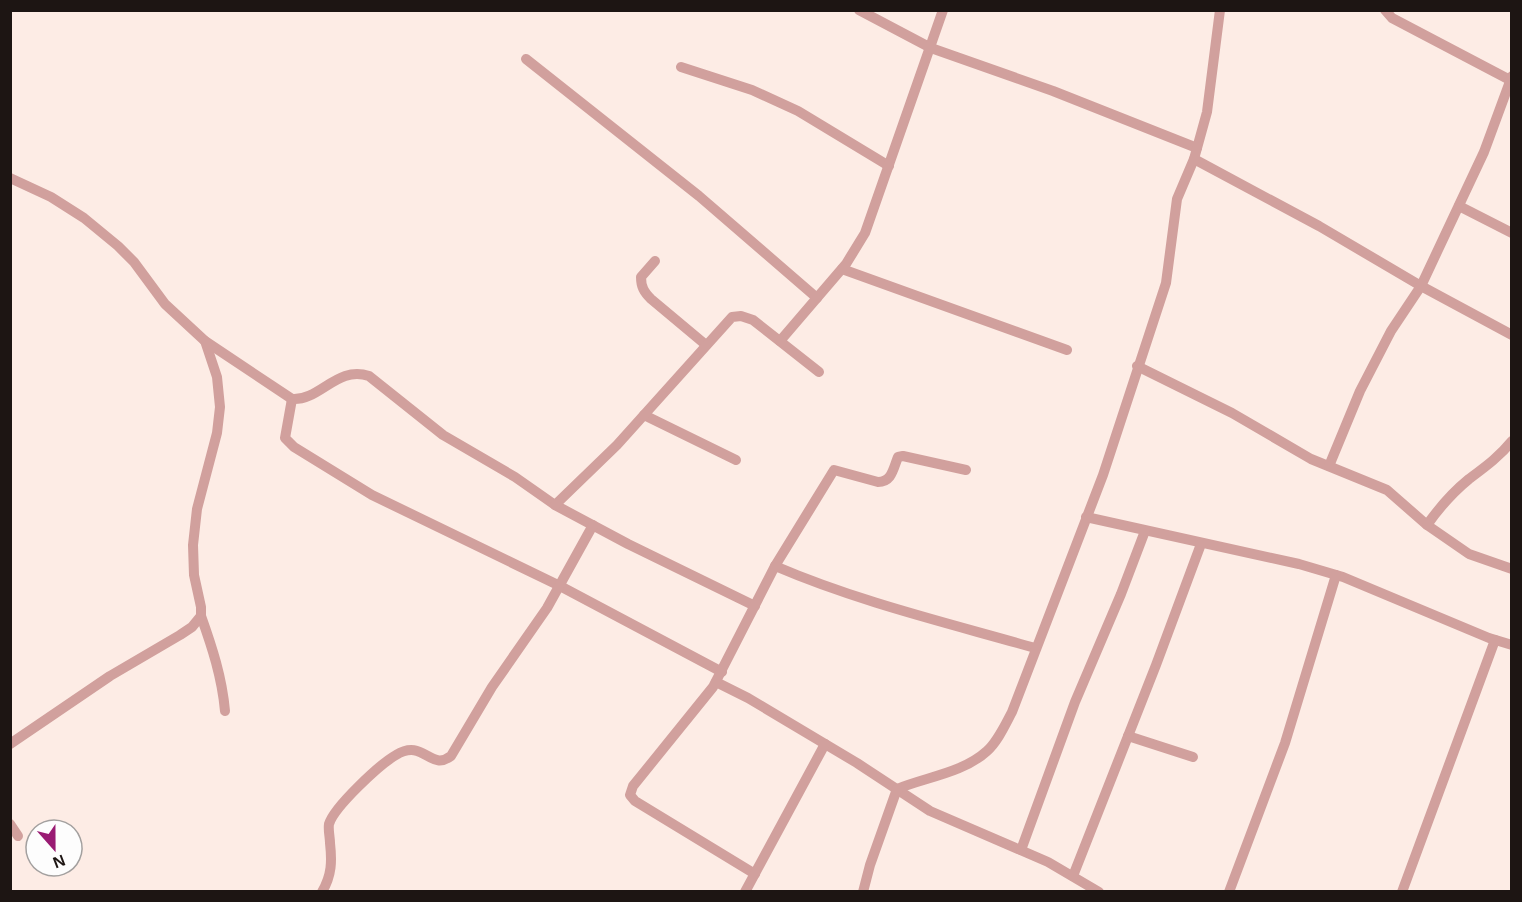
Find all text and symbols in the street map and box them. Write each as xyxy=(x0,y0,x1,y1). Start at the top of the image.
north arrow xyxy=(24,818,84,878)
text: N xyxy=(51,852,68,872)

